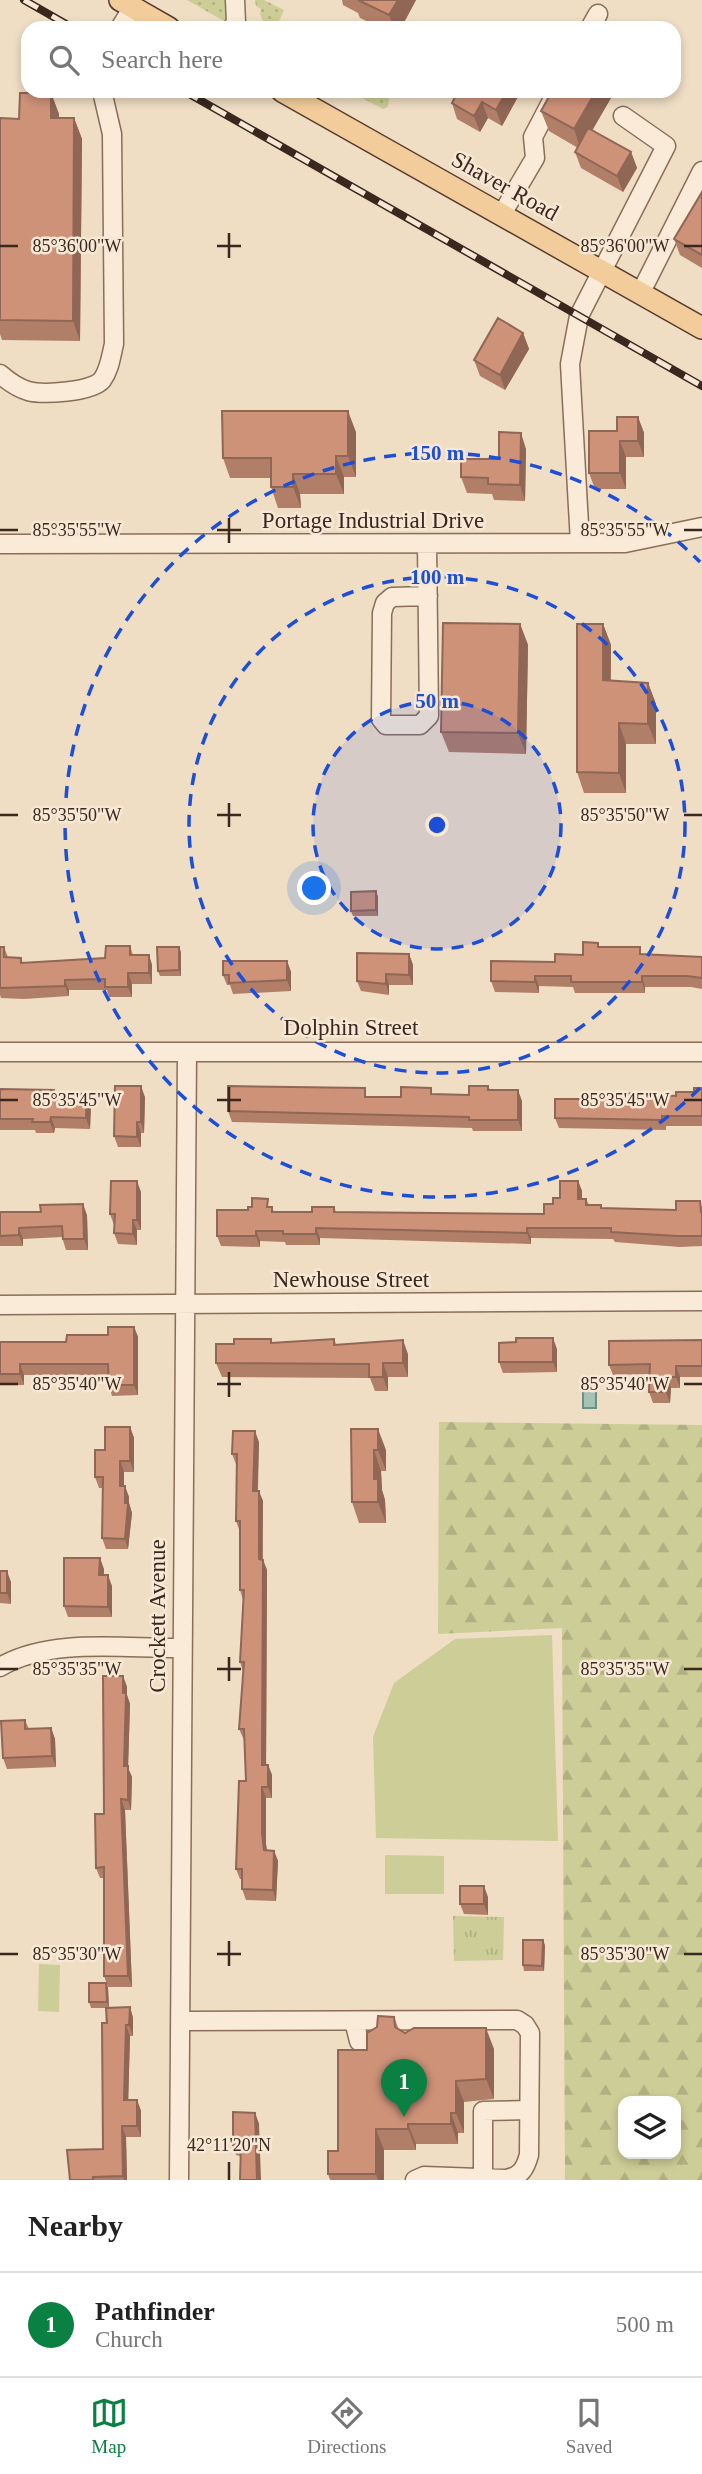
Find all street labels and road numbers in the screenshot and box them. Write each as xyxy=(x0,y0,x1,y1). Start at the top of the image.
street label: Shaver Road xyxy=(447,146,563,226)
street label: Portage Industrial Drive xyxy=(262,508,484,533)
street label: Dolphin Street xyxy=(284,1015,419,1040)
street label: Newhouse Street xyxy=(273,1267,430,1292)
street label: Crockett Avenue xyxy=(145,1539,170,1693)

